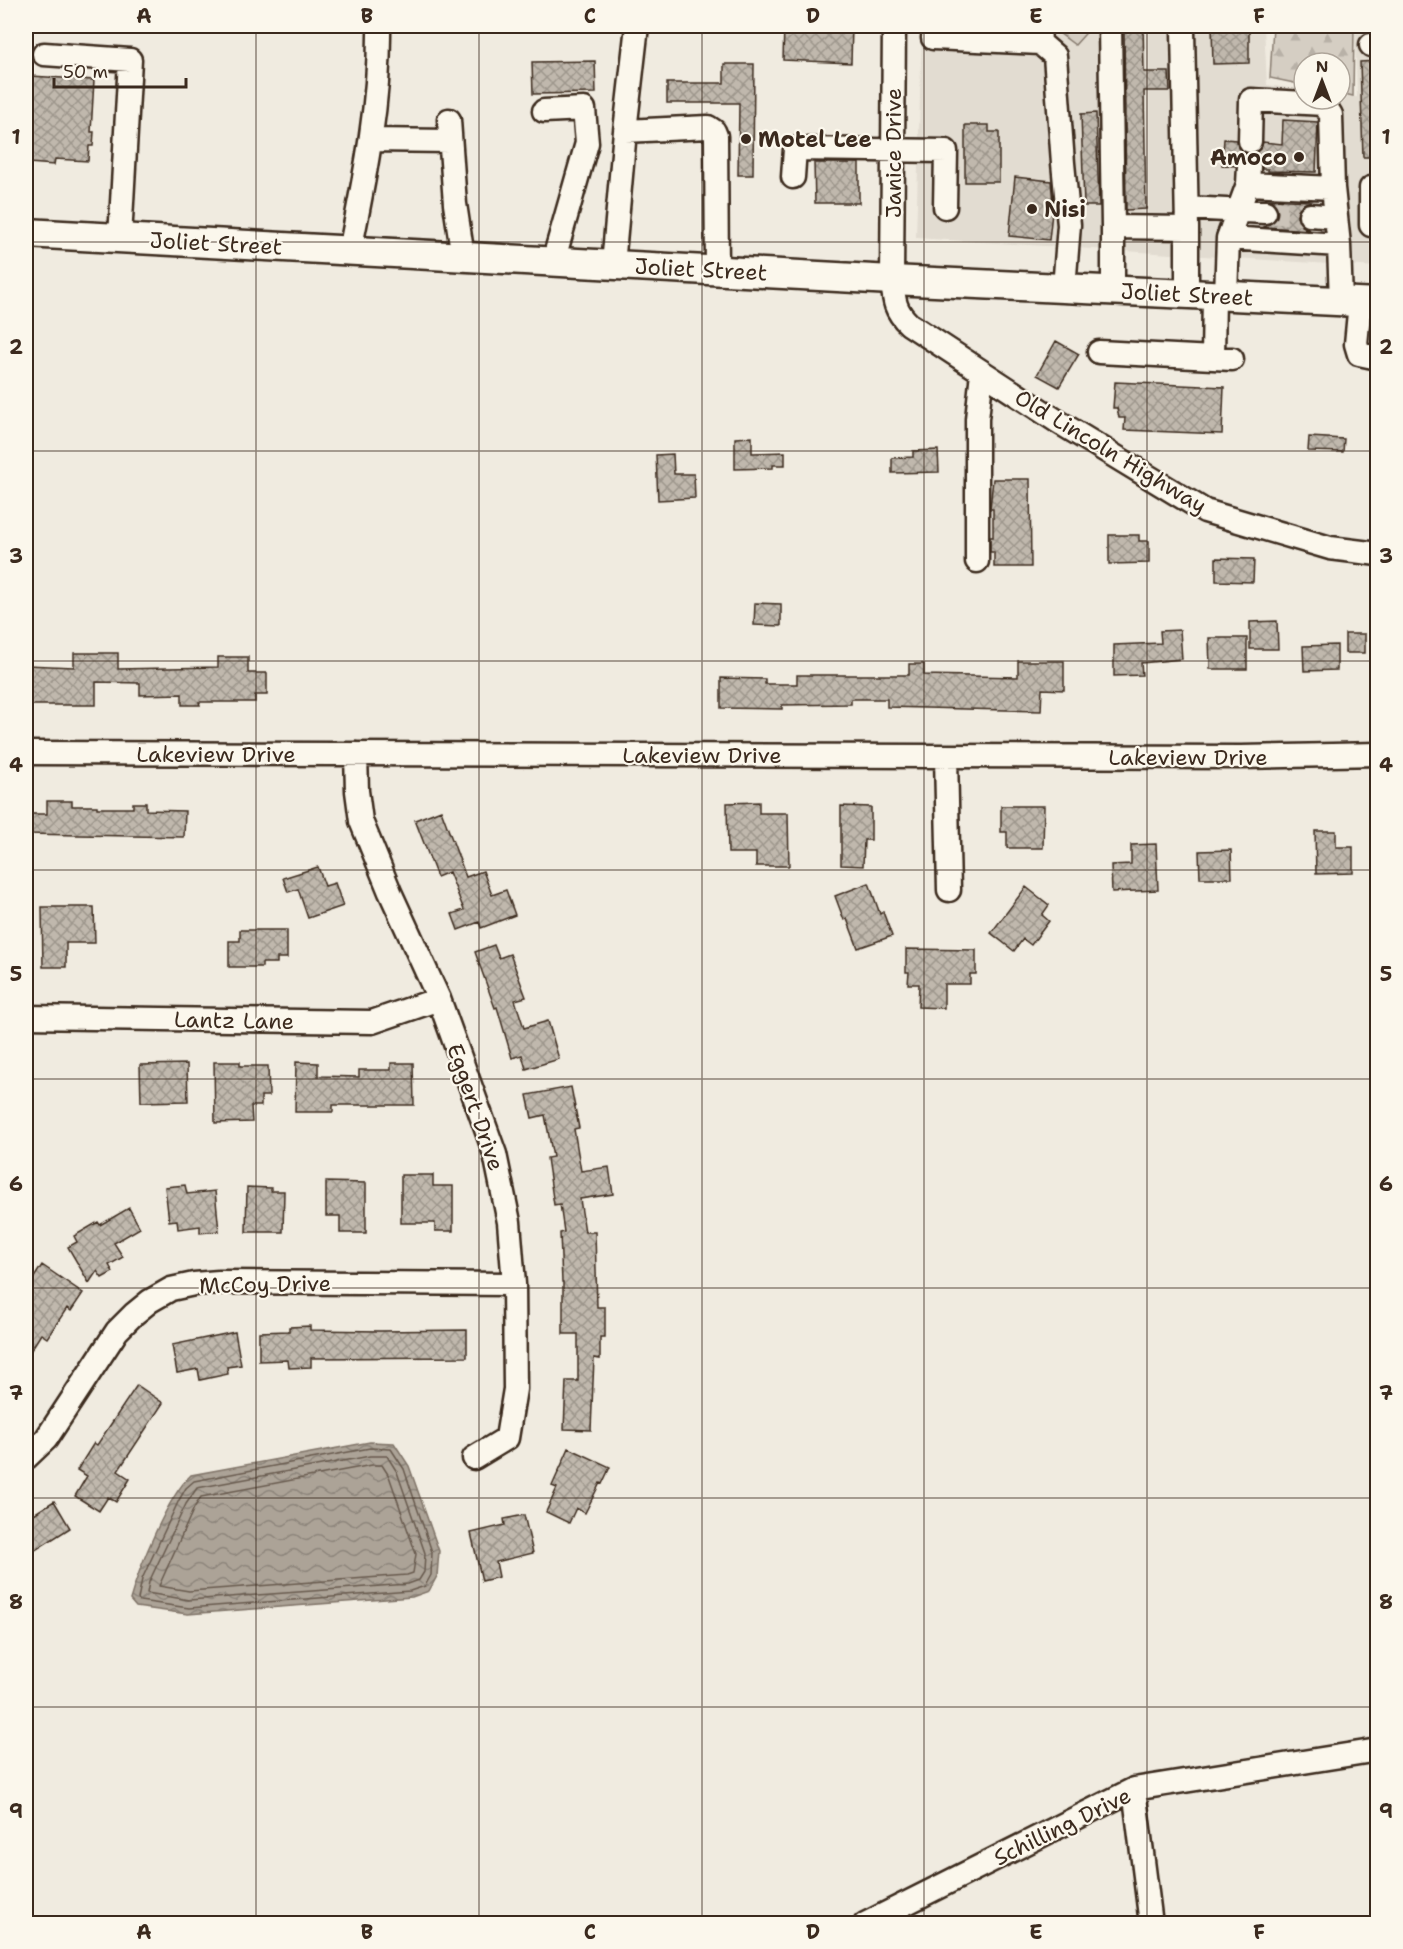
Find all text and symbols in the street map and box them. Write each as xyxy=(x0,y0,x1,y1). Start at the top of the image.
text: A xyxy=(136,3,152,29)
text: B xyxy=(361,3,373,29)
text: C xyxy=(584,3,596,29)
text: D xyxy=(806,3,820,29)
text: E xyxy=(1029,3,1043,29)
text: F xyxy=(1253,3,1265,29)
scale bar xyxy=(54,51,186,89)
north arrow xyxy=(1292,51,1352,111)
text: N xyxy=(1316,56,1328,77)
text: 50 m xyxy=(63,60,108,84)
street label: Janice Drive xyxy=(879,88,908,218)
text: 1 xyxy=(11,124,21,150)
text: 1 xyxy=(1381,124,1391,150)
place label: Motel Lee xyxy=(758,125,872,154)
marker: Motel Lee xyxy=(739,132,753,146)
place label: Amoco xyxy=(1210,143,1287,172)
marker: Amoco xyxy=(1292,150,1306,164)
place label: Nisi xyxy=(1044,195,1086,224)
marker: Nisi xyxy=(1025,202,1039,216)
street label: Joliet Street xyxy=(149,226,283,261)
street label: Joliet Street xyxy=(634,252,768,287)
street label: Joliet Street xyxy=(1120,277,1254,312)
text: 2 xyxy=(9,334,23,360)
text: 2 xyxy=(1379,334,1393,360)
street label: Old Lincoln Highway xyxy=(1009,383,1212,520)
text: 3 xyxy=(9,543,23,569)
text: 3 xyxy=(1379,543,1393,569)
street label: Lakeview Drive xyxy=(136,740,296,769)
street label: Lakeview Drive xyxy=(622,741,782,770)
street label: Lakeview Drive xyxy=(1108,743,1268,772)
text: 4 xyxy=(9,752,23,778)
text: 4 xyxy=(1379,752,1393,778)
text: 5 xyxy=(10,961,22,987)
text: 5 xyxy=(1380,961,1392,987)
street label: Lantz Lane xyxy=(174,1005,294,1036)
street label: Eggert Drive xyxy=(440,1040,511,1175)
text: 6 xyxy=(9,1171,23,1197)
text: 6 xyxy=(1379,1171,1393,1197)
street label: McCoy Drive xyxy=(199,1269,331,1300)
text: 7 xyxy=(9,1380,23,1406)
text: 7 xyxy=(1379,1380,1393,1406)
text: 8 xyxy=(9,1589,23,1615)
text: 8 xyxy=(1379,1589,1393,1615)
street label: Schilling Drive xyxy=(989,1781,1136,1872)
text: 9 xyxy=(9,1798,23,1824)
text: 9 xyxy=(1379,1798,1393,1824)
text: A xyxy=(136,1919,152,1945)
text: B xyxy=(361,1919,373,1945)
text: C xyxy=(584,1919,596,1945)
text: D xyxy=(806,1919,820,1945)
text: E xyxy=(1029,1919,1043,1945)
text: F xyxy=(1253,1919,1265,1945)

